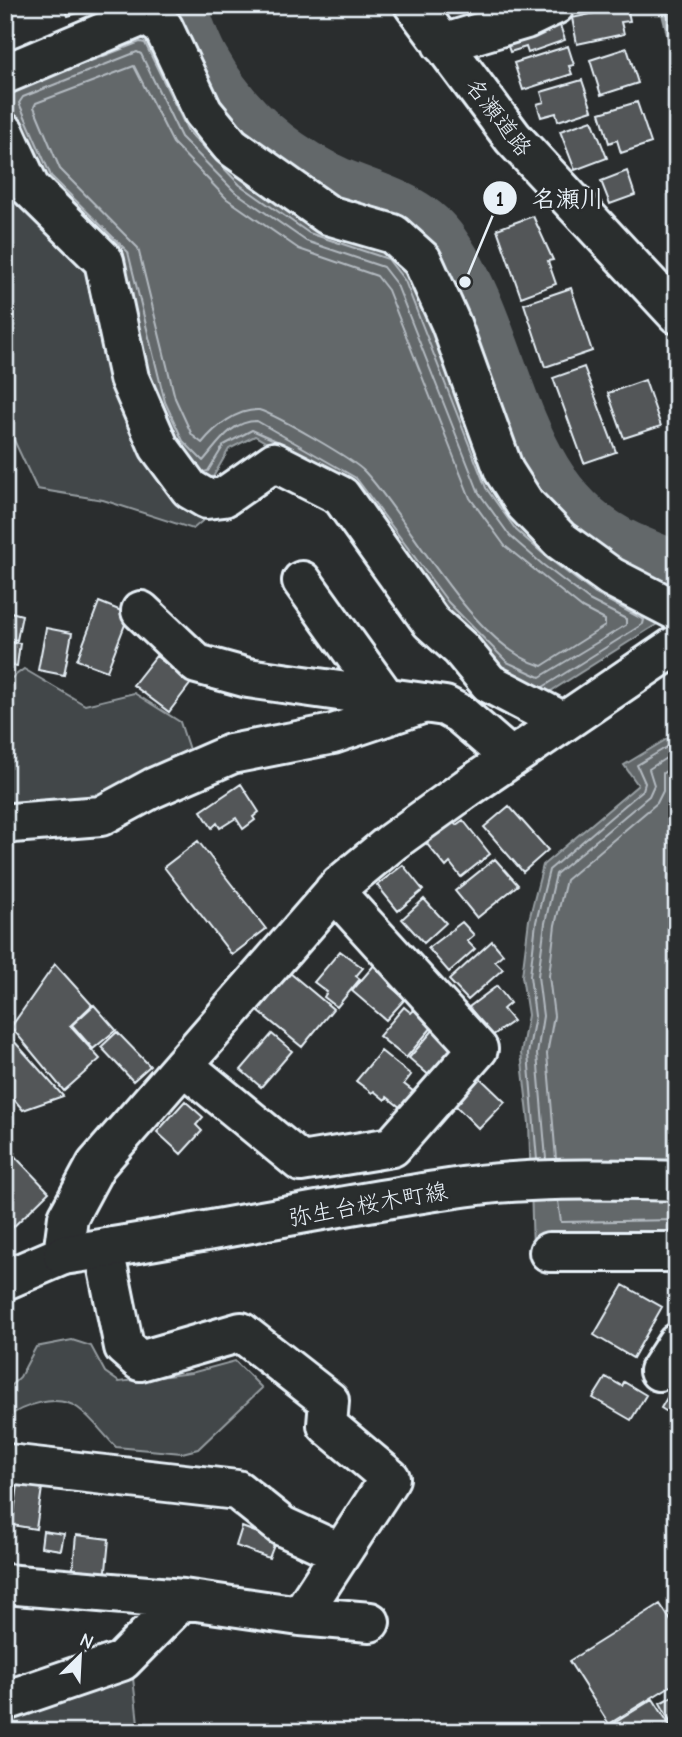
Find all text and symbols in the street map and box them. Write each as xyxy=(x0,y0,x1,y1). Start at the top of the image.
street label: 名瀬道路 xyxy=(460,73,538,162)
callout: 名瀬川 xyxy=(483,176,618,221)
text: 名瀬川 xyxy=(532,185,604,213)
text: 1 xyxy=(496,187,504,211)
street label: 弥生台桜木町線 xyxy=(286,1177,450,1232)
north arrow xyxy=(46,1622,116,1692)
text: N xyxy=(76,1629,97,1654)

